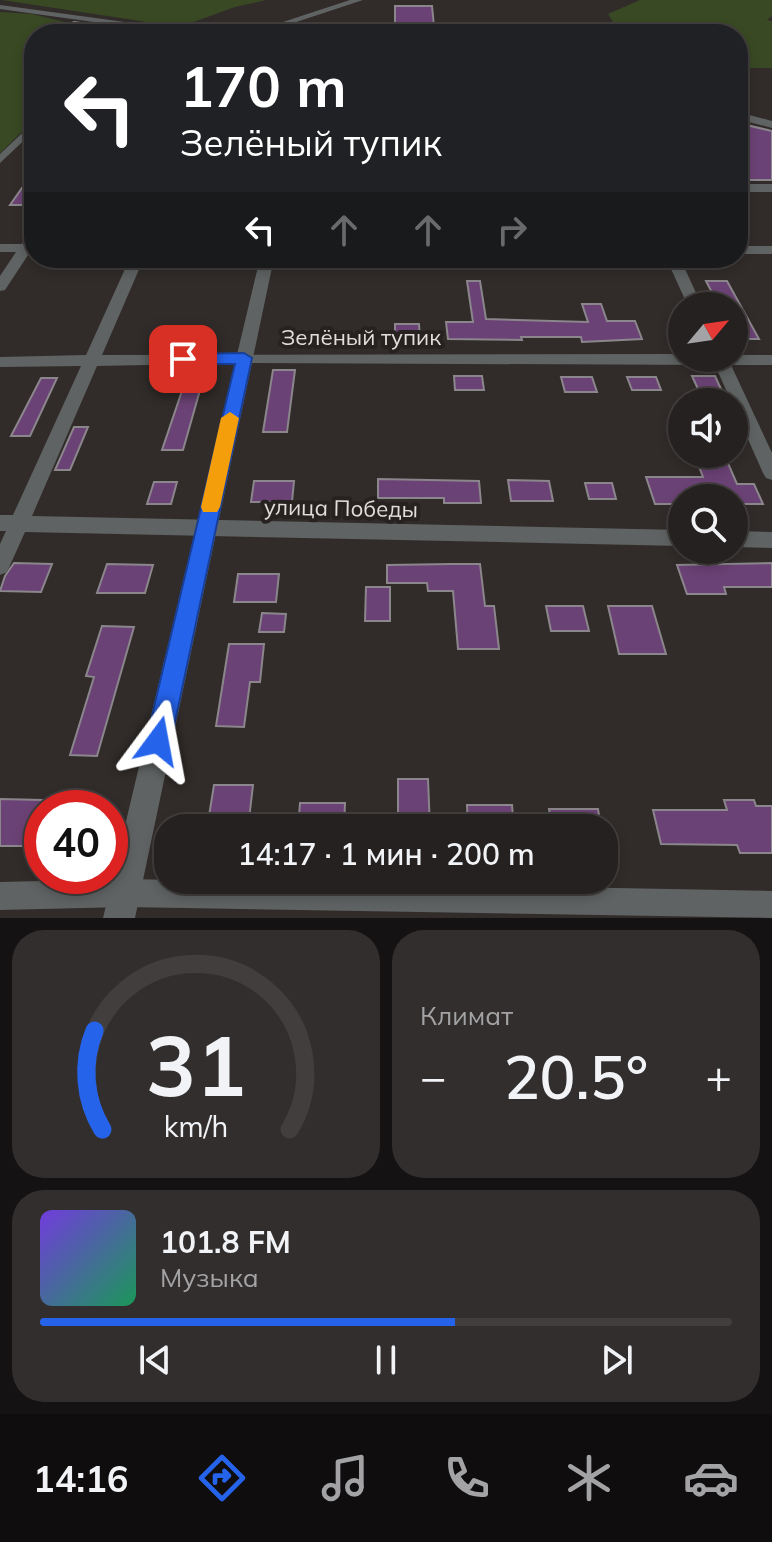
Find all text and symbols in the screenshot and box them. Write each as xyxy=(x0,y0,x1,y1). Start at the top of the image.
text: 170 m xyxy=(180,51,347,121)
icon: left xyxy=(48,56,152,160)
text: Зелёный тупик xyxy=(180,120,442,165)
icon: left xyxy=(238,208,282,252)
icon: ahead xyxy=(322,208,366,252)
icon: ahead xyxy=(406,208,450,252)
icon: right xyxy=(490,208,534,252)
north arrow xyxy=(668,292,748,372)
map controls xyxy=(668,292,748,564)
street label: Зелёный тупик xyxy=(281,323,441,351)
pin xyxy=(149,325,217,393)
icon: arrive xyxy=(161,337,205,381)
button: sound xyxy=(668,388,748,468)
button: search xyxy=(668,484,748,564)
street label: улица Победы xyxy=(264,493,418,523)
position arrow xyxy=(116,699,200,783)
speed limit sign: 40 xyxy=(24,790,128,894)
text: 14:17 · 1 мин · 200 m xyxy=(237,835,535,873)
text: Климат xyxy=(420,999,513,1032)
text: 31 xyxy=(146,1012,246,1117)
text: 20.5° xyxy=(504,1039,648,1114)
text: − xyxy=(420,1049,446,1104)
text: + xyxy=(706,1049,732,1104)
text: km/h xyxy=(164,1108,228,1144)
text: 101.8 FM xyxy=(160,1223,291,1261)
text: Музыка xyxy=(160,1261,259,1294)
icon: previous xyxy=(133,1338,177,1382)
icon: pause xyxy=(364,1338,408,1382)
icon: next xyxy=(595,1338,639,1382)
icon: directions xyxy=(194,1450,250,1506)
icon: music xyxy=(317,1450,373,1506)
icon: phone xyxy=(439,1450,495,1506)
icon: climate xyxy=(561,1450,617,1506)
icon: car xyxy=(683,1450,739,1506)
text: 14:16 xyxy=(33,1456,128,1501)

